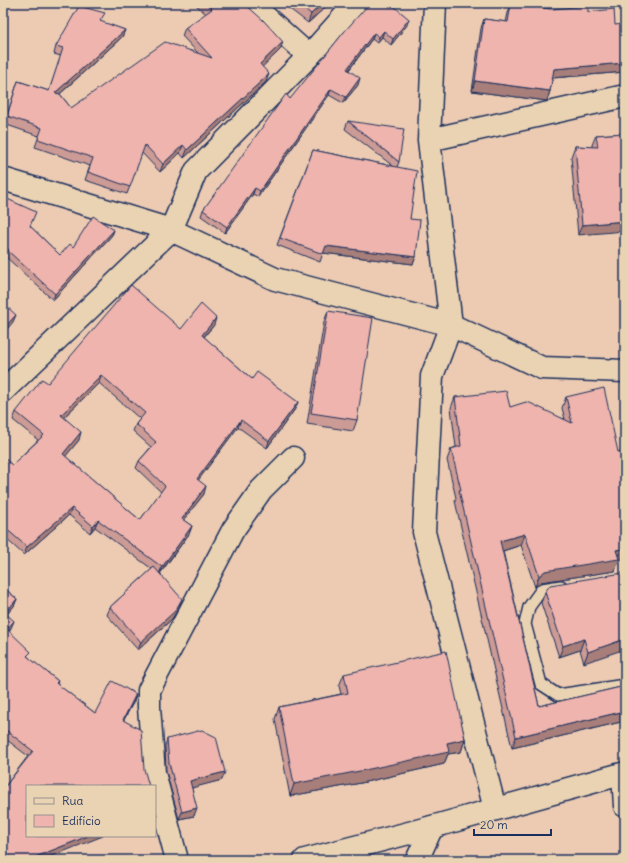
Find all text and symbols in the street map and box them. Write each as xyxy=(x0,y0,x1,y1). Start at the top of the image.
legend xyxy=(26,785,156,837)
text: Rua xyxy=(62,793,84,808)
scale bar xyxy=(474,811,551,837)
text: Edifício xyxy=(62,813,101,828)
text: 20 m xyxy=(480,817,508,832)

